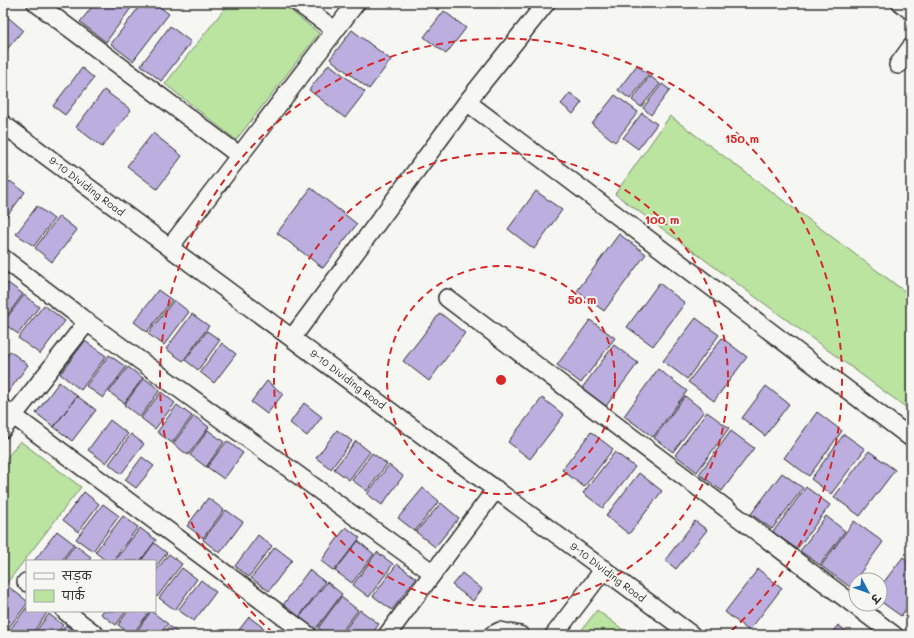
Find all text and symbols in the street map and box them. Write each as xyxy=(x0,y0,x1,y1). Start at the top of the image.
text: 150 m xyxy=(725,130,759,146)
street label: 9-10 Dividing Road xyxy=(46,153,128,219)
text: 100 m xyxy=(645,211,679,227)
text: 50 m xyxy=(568,291,596,307)
street label: 9-10 Dividing Road xyxy=(307,346,389,412)
centre of rings xyxy=(494,373,508,387)
street label: 9-10 Dividing Road xyxy=(567,539,649,605)
legend xyxy=(26,560,156,612)
text: सड़क xyxy=(61,567,93,584)
north arrow xyxy=(848,572,888,612)
text: पार्क xyxy=(61,586,86,603)
text: उ xyxy=(867,590,885,608)

